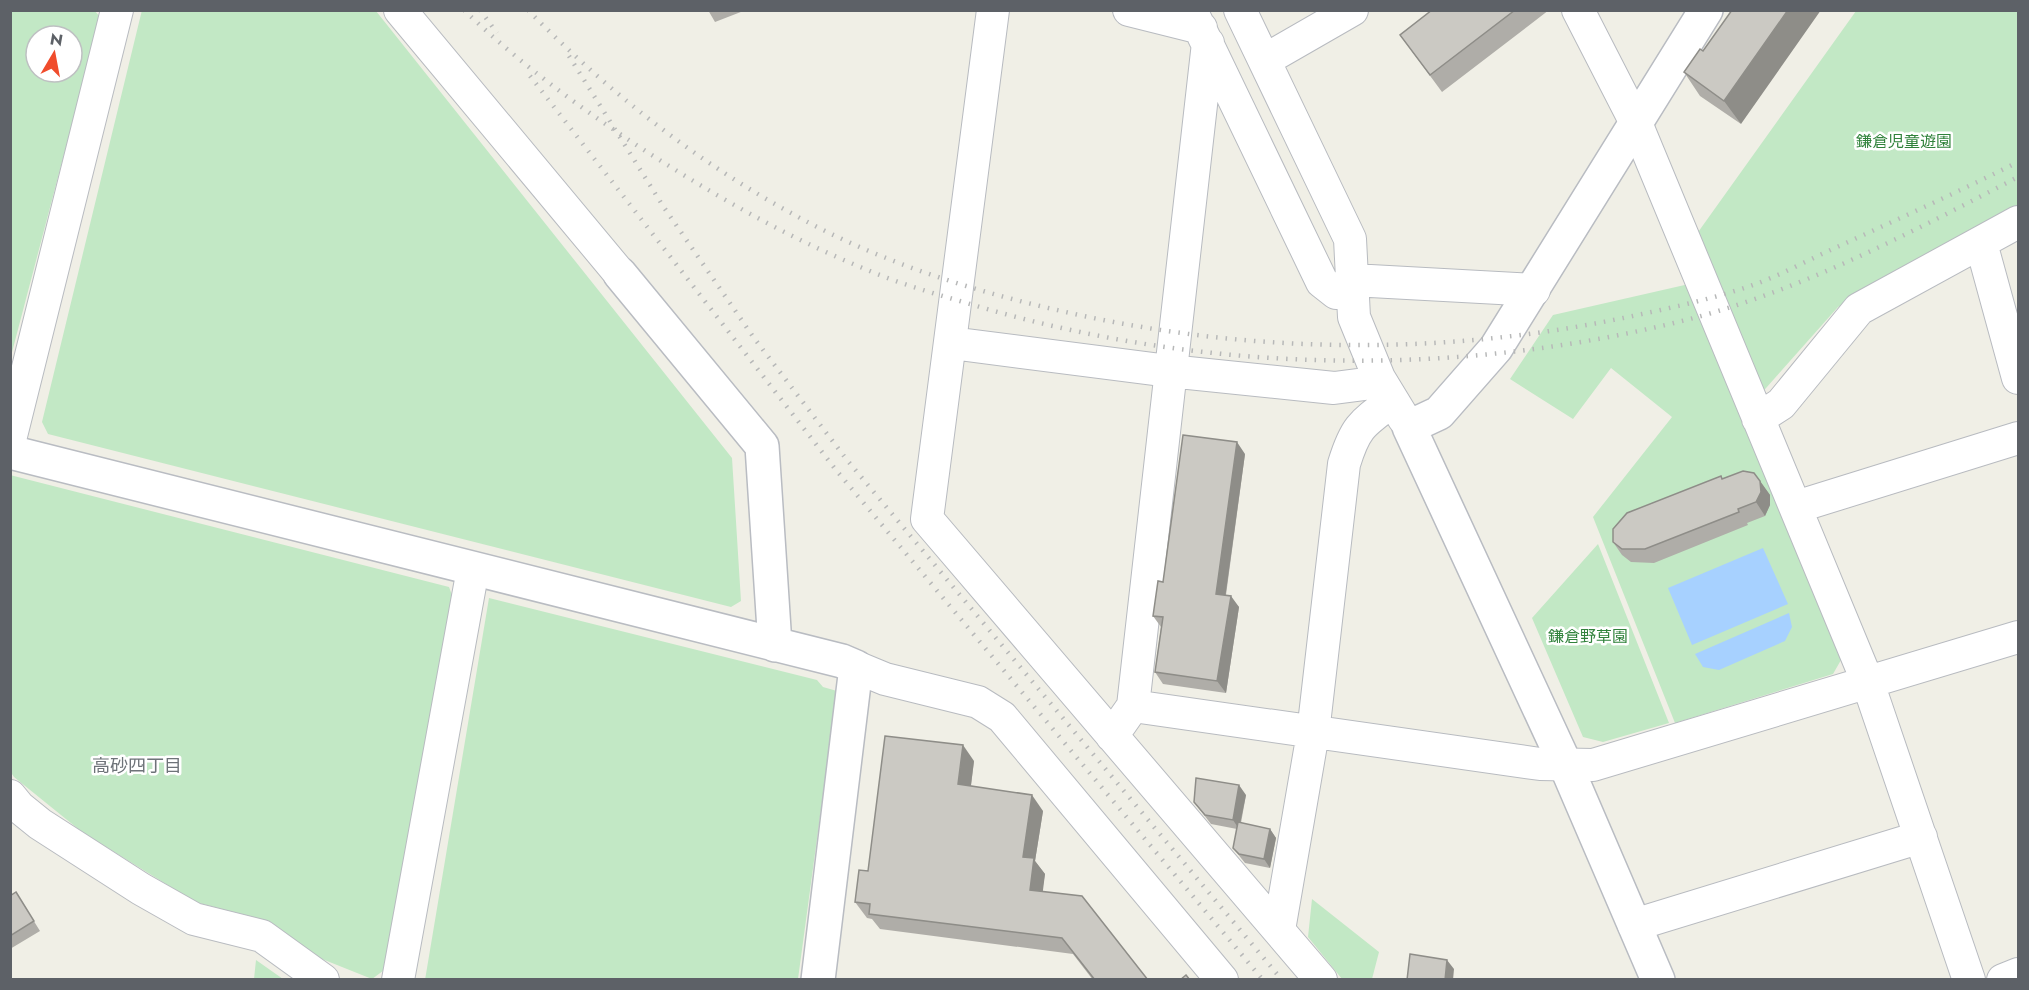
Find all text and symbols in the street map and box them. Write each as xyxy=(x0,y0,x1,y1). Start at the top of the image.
north arrow xyxy=(24,24,84,84)
text: N xyxy=(48,27,65,52)
park label: 鎌倉児童遊園 xyxy=(1856,130,1952,153)
park label: 鎌倉野草園 xyxy=(1548,625,1628,648)
district label: 高砂四丁目 xyxy=(92,753,182,779)

